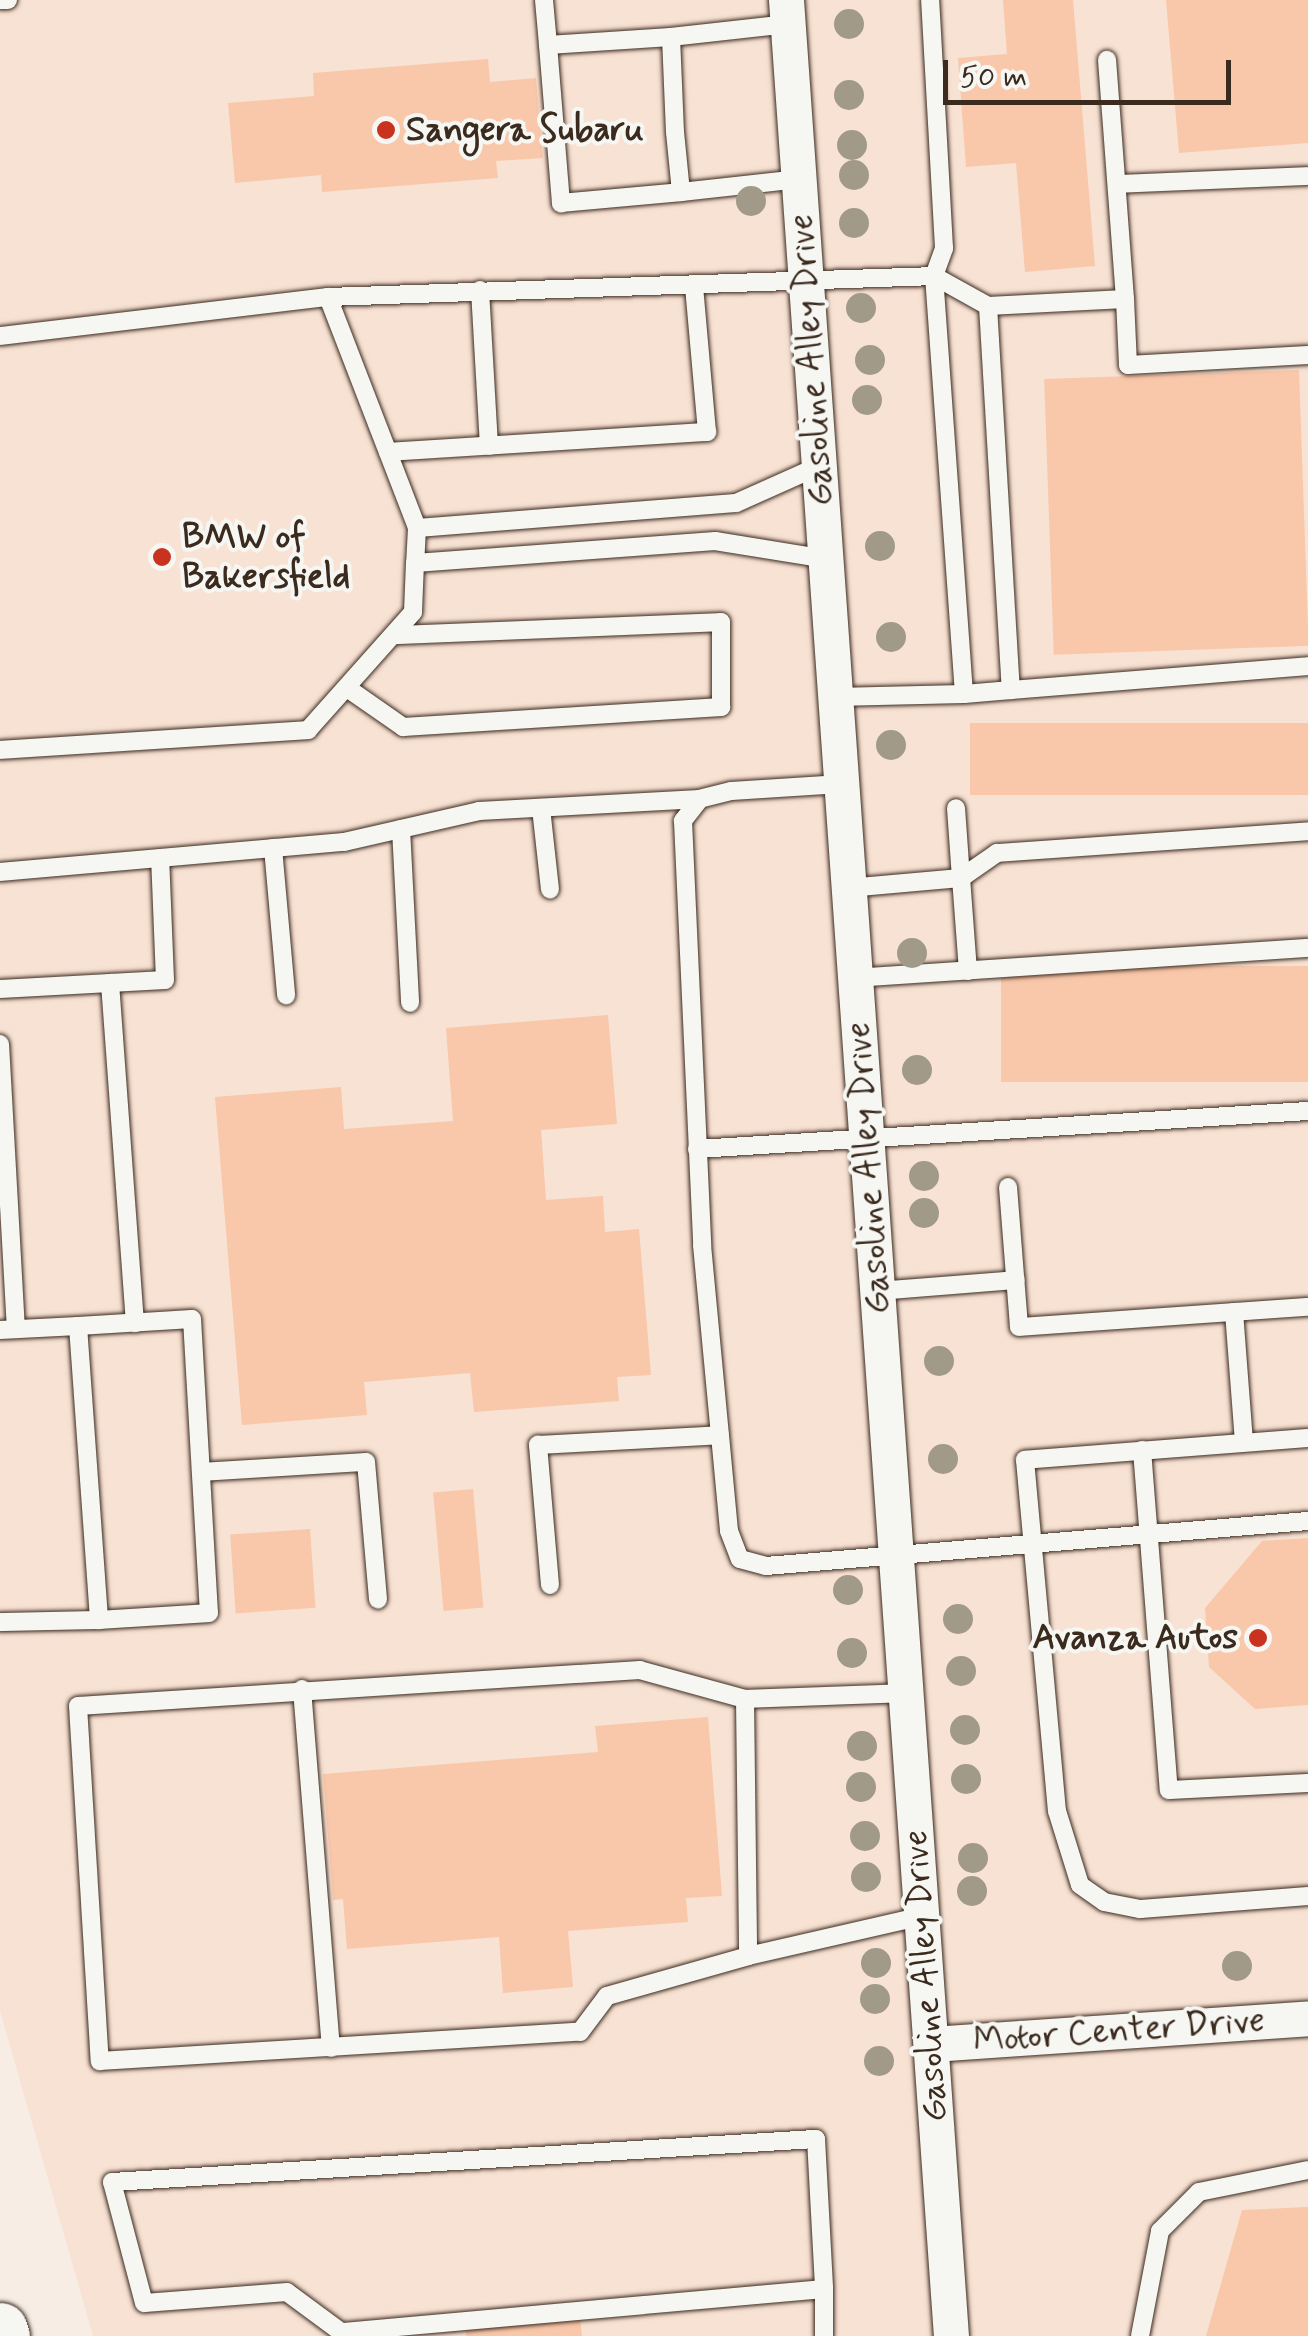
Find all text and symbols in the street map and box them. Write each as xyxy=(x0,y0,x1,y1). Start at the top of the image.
scale bar xyxy=(948,40,1236,102)
text: 50 m xyxy=(960,58,1027,97)
place label: Sangera Subaru xyxy=(406,109,649,151)
marker: Sangera Subaru xyxy=(375,119,397,141)
street label: Gasoline Alley Drive xyxy=(781,212,843,508)
place label: BMW of Bakersfield xyxy=(182,516,350,598)
marker: BMW of Bakersfield xyxy=(151,546,173,568)
street label: Gasoline Alley Drive xyxy=(838,1020,900,1316)
place label: Avanza Autos xyxy=(1033,1617,1238,1659)
marker: Avanza Autos xyxy=(1247,1627,1269,1649)
street label: Gasoline Alley Drive xyxy=(895,1828,957,2124)
street label: Motor Center Drive xyxy=(973,2000,1265,2062)

